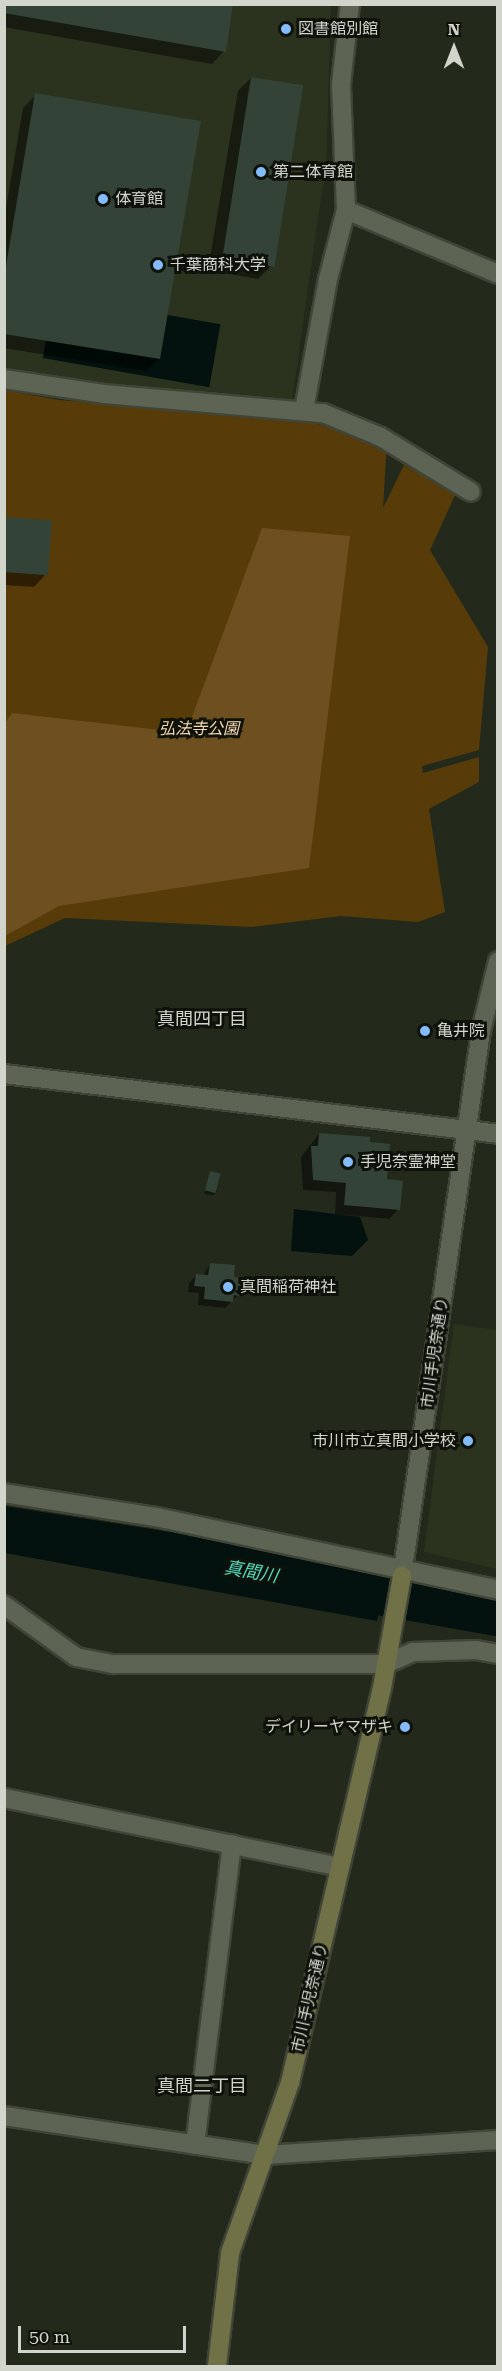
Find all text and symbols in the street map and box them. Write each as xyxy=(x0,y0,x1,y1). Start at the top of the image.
north arrow xyxy=(424,18,484,78)
place label: 図書館別館 xyxy=(298,19,378,39)
text: N xyxy=(448,20,460,39)
marker: 図書館別館 xyxy=(279,22,293,36)
place label: 第二体育館 xyxy=(273,162,353,182)
marker: 第二体育館 xyxy=(254,165,268,179)
place label: 体育館 xyxy=(115,189,163,209)
marker: 体育館 xyxy=(96,192,110,206)
place label: 千葉商科大学 xyxy=(170,255,266,275)
marker: 千葉商科大学 xyxy=(151,258,165,272)
park label: 弘法寺公園 xyxy=(159,719,239,739)
district label: 真間四丁目 xyxy=(157,1008,247,1030)
place label: 亀井院 xyxy=(437,1021,485,1041)
marker: 亀井院 xyxy=(418,1024,432,1038)
place label: 手児奈霊神堂 xyxy=(360,1152,456,1172)
marker: 手児奈霊神堂 xyxy=(341,1155,355,1169)
place label: 真間稲荷神社 xyxy=(240,1277,336,1297)
marker: 真間稲荷神社 xyxy=(221,1280,235,1294)
street label: 市川手児奈通り xyxy=(418,1296,452,1410)
place label: 市川市立真間小学校 xyxy=(312,1431,456,1451)
marker: 市川市立真間小学校 xyxy=(461,1434,475,1448)
water label: 真間川 xyxy=(223,1557,279,1587)
place label: デイリーヤマザキ xyxy=(265,1717,393,1737)
marker: デイリーヤマザキ xyxy=(398,1720,412,1734)
street label: 市川手児奈通り xyxy=(288,1941,332,2055)
district label: 真間二丁目 xyxy=(157,2075,247,2097)
scale bar xyxy=(21,2314,189,2352)
text: 50 m xyxy=(29,2326,70,2347)

